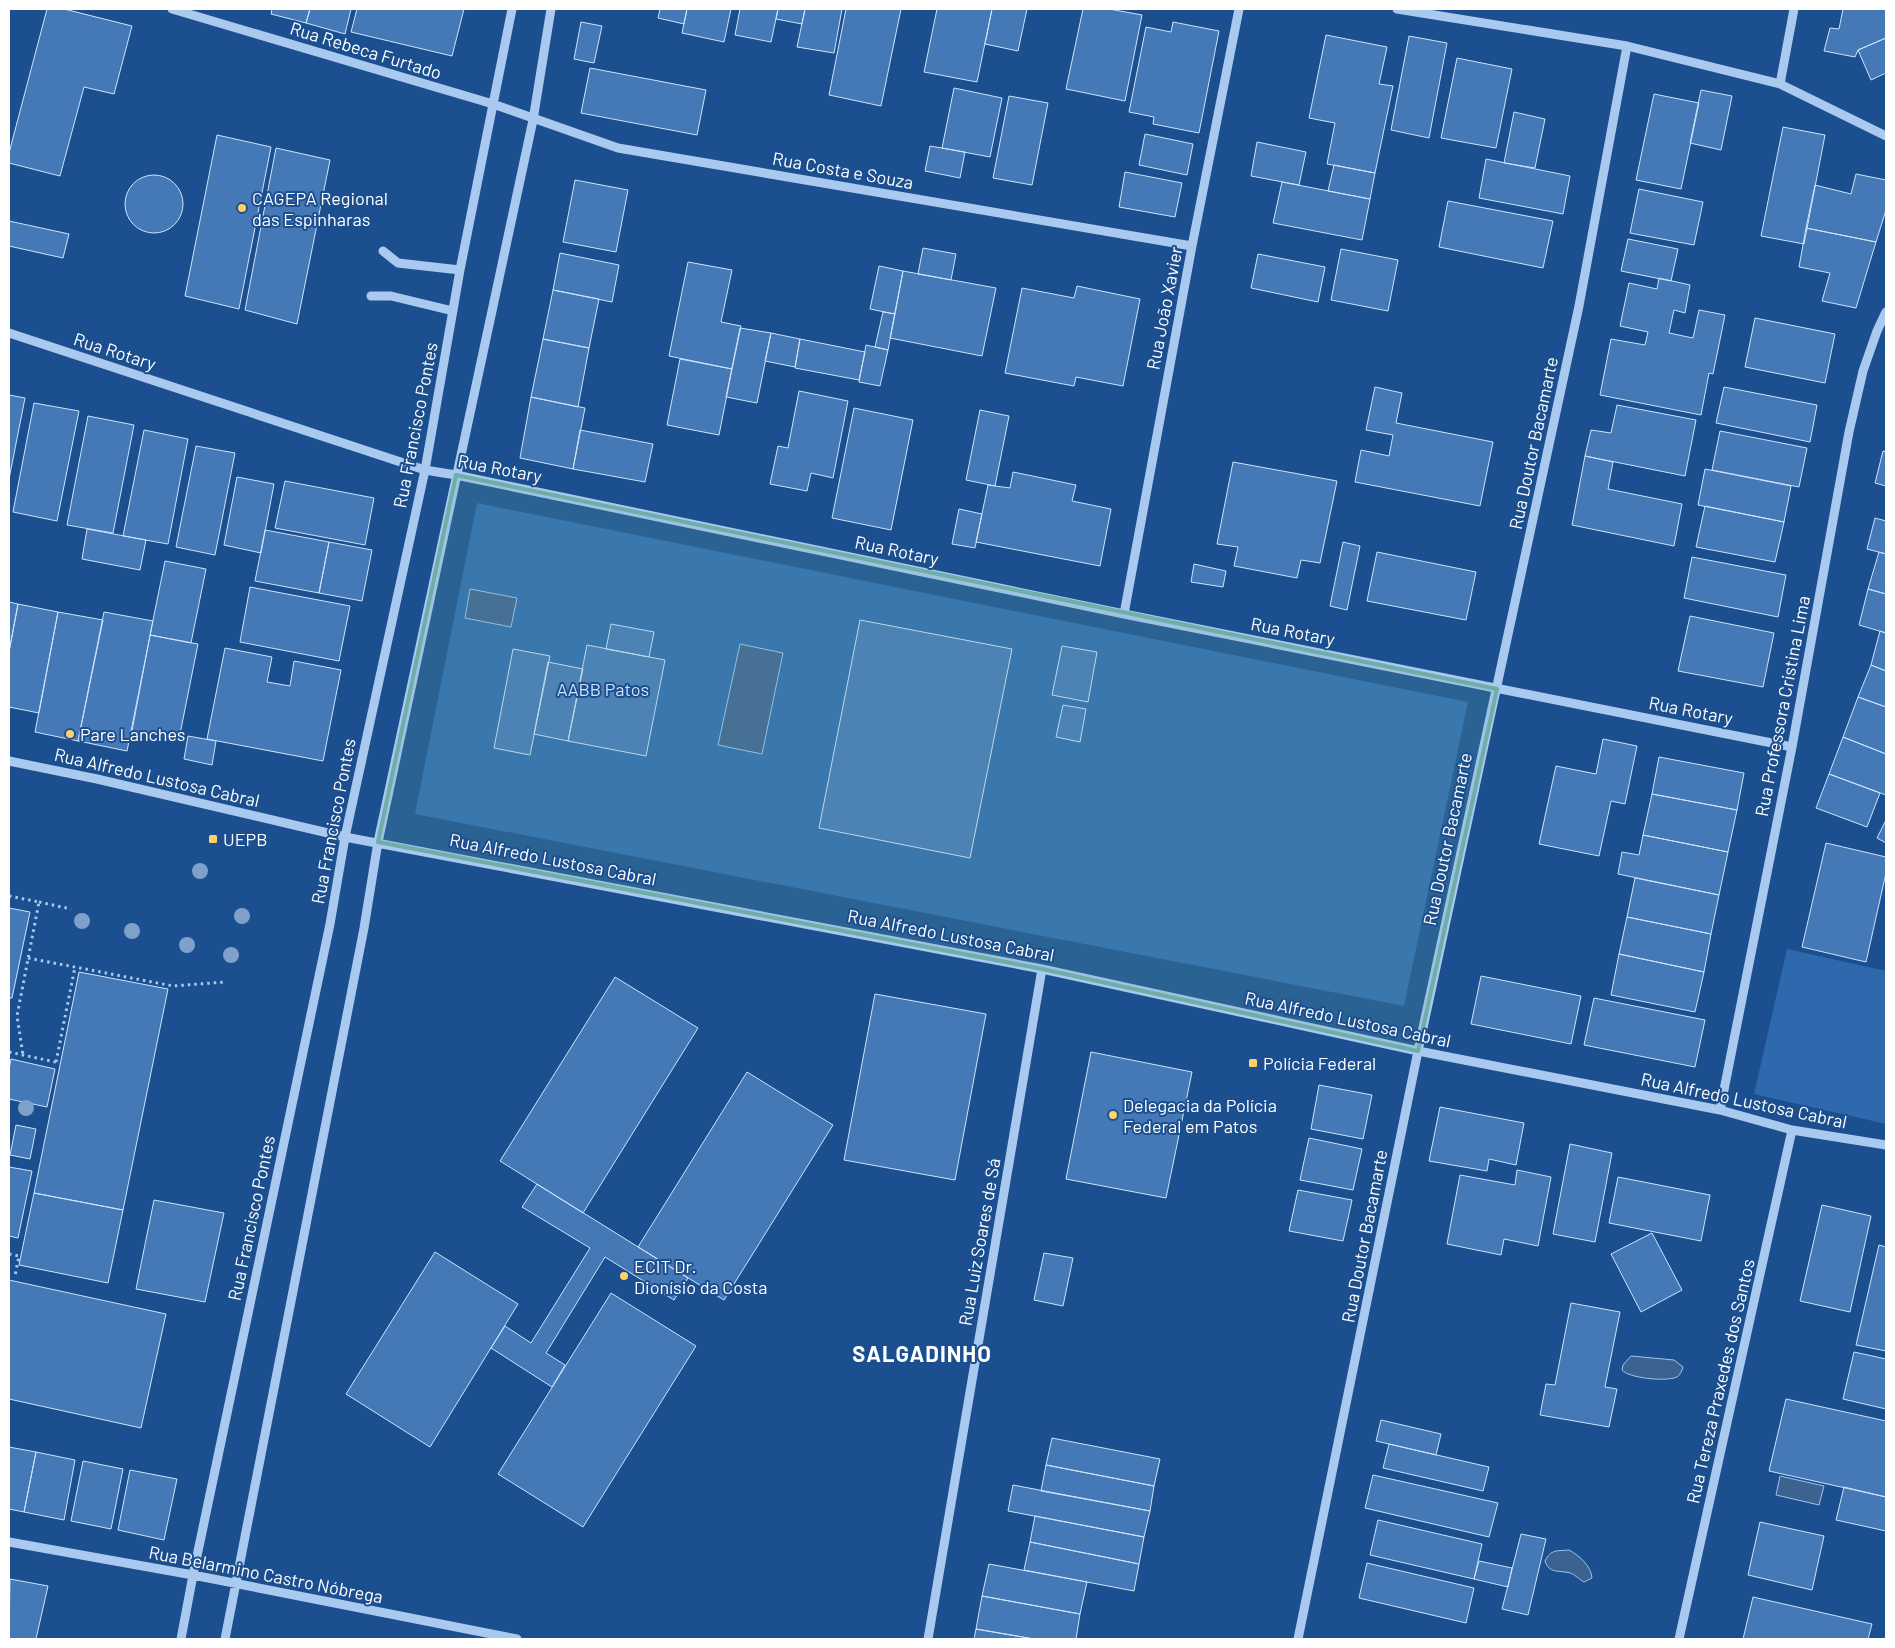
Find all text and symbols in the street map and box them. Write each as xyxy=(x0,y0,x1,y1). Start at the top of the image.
street label: Rua Rebeca Furtado xyxy=(288,16,444,84)
street label: Rua Costa e Souza xyxy=(771,147,915,193)
place label: CAGEPA Regional das Espinharas xyxy=(252,187,388,230)
marker: CAGEPA Regional das Espinharas xyxy=(236,202,248,214)
street label: Rua João Xavier xyxy=(1141,244,1187,371)
street label: Rua Rotary xyxy=(71,327,159,375)
street label: Rua Francisco Pontes xyxy=(388,340,442,510)
street label: Rua Doutor Bacamarte xyxy=(1504,355,1562,531)
street label: Rua Rotary xyxy=(456,449,544,487)
street label: Rua Rotary xyxy=(853,530,941,570)
street label: Rua Professora Cristina Lima xyxy=(1750,594,1814,818)
street label: Rua Rotary xyxy=(1249,612,1337,650)
park label: AABB Patos xyxy=(557,678,649,700)
street label: Rua Rotary xyxy=(1647,691,1735,729)
place label: Pare Lanches xyxy=(80,723,185,745)
marker: Pare Lanches xyxy=(64,728,76,740)
street label: Rua Francisco Pontes xyxy=(306,736,360,906)
street label: Rua Alfredo Lustosa Cabral xyxy=(52,743,262,811)
street label: Rua Doutor Bacamarte xyxy=(1418,751,1476,927)
place label: UEPB xyxy=(223,828,268,850)
street label: Rua Alfredo Lustosa Cabral xyxy=(448,828,658,890)
marker: UEPB xyxy=(207,833,219,845)
street label: Rua Alfredo Lustosa Cabral xyxy=(846,904,1056,966)
street label: Rua Alfredo Lustosa Cabral xyxy=(1243,986,1453,1052)
place label: Polícia Federal xyxy=(1263,1052,1376,1074)
marker: Polícia Federal xyxy=(1247,1057,1259,1069)
street label: Rua Alfredo Lustosa Cabral xyxy=(1639,1067,1849,1133)
place label: Delegacia da Polícia Federal em Patos xyxy=(1123,1094,1277,1137)
marker: Delegacia da Polícia Federal em Patos xyxy=(1107,1109,1119,1121)
street label: Rua Francisco Pontes xyxy=(223,1133,279,1303)
street label: Rua Doutor Bacamarte xyxy=(1336,1148,1392,1324)
street label: Rua Luiz Soares de Sá xyxy=(953,1156,1005,1328)
place label: ECIT Dr. Dionísio da Costa xyxy=(634,1255,767,1298)
street label: Rua Tereza Praxedes dos Santos xyxy=(1681,1256,1759,1506)
marker: ECIT Dr. Dionísio da Costa xyxy=(618,1270,630,1282)
district label: SALGADINHO xyxy=(852,1340,992,1366)
street label: Rua Belarmino Castro Nóbrega xyxy=(147,1540,385,1608)

